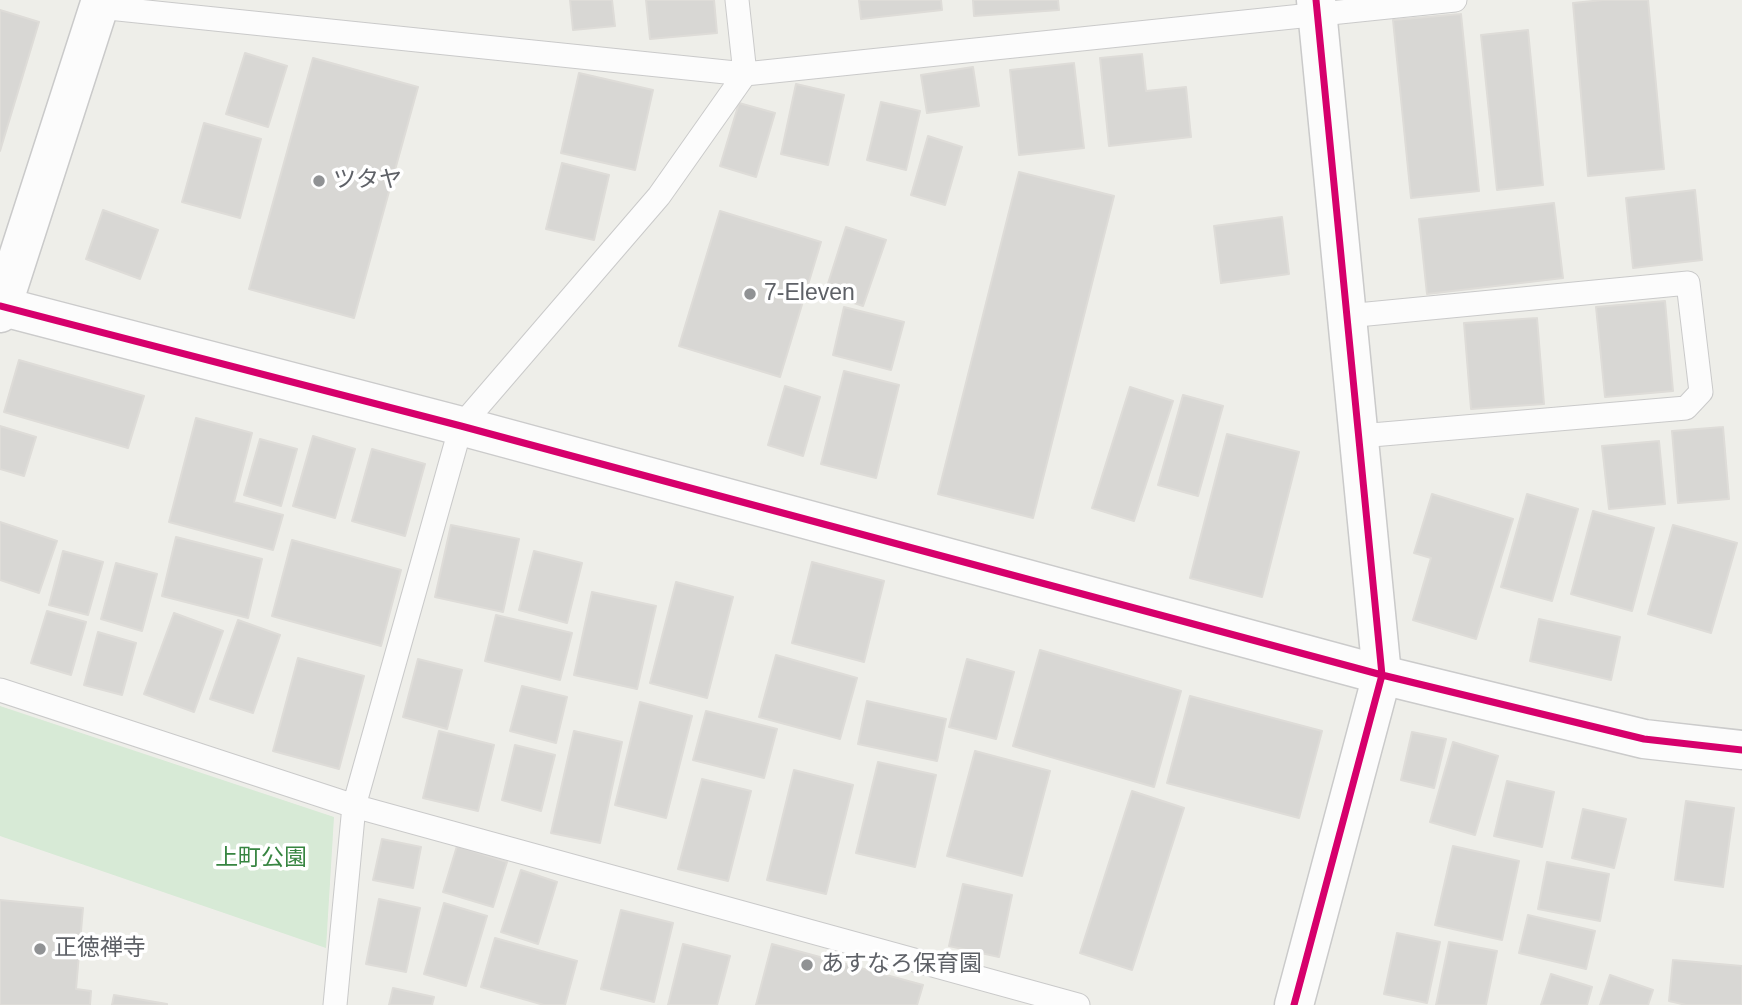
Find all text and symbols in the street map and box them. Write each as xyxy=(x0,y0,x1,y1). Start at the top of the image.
place label: ツタヤ xyxy=(333,167,402,195)
marker: ツタヤ xyxy=(311,173,327,189)
place label: 7-Eleven xyxy=(764,280,855,308)
marker: 7-Eleven xyxy=(742,286,758,302)
park label: 上町公園 xyxy=(215,845,307,873)
place label: 正徳禅寺 xyxy=(54,935,146,963)
marker: 正徳禅寺 xyxy=(32,941,48,957)
place label: あすなろ保育園 xyxy=(821,951,982,979)
marker: あすなろ保育園 xyxy=(799,957,815,973)

